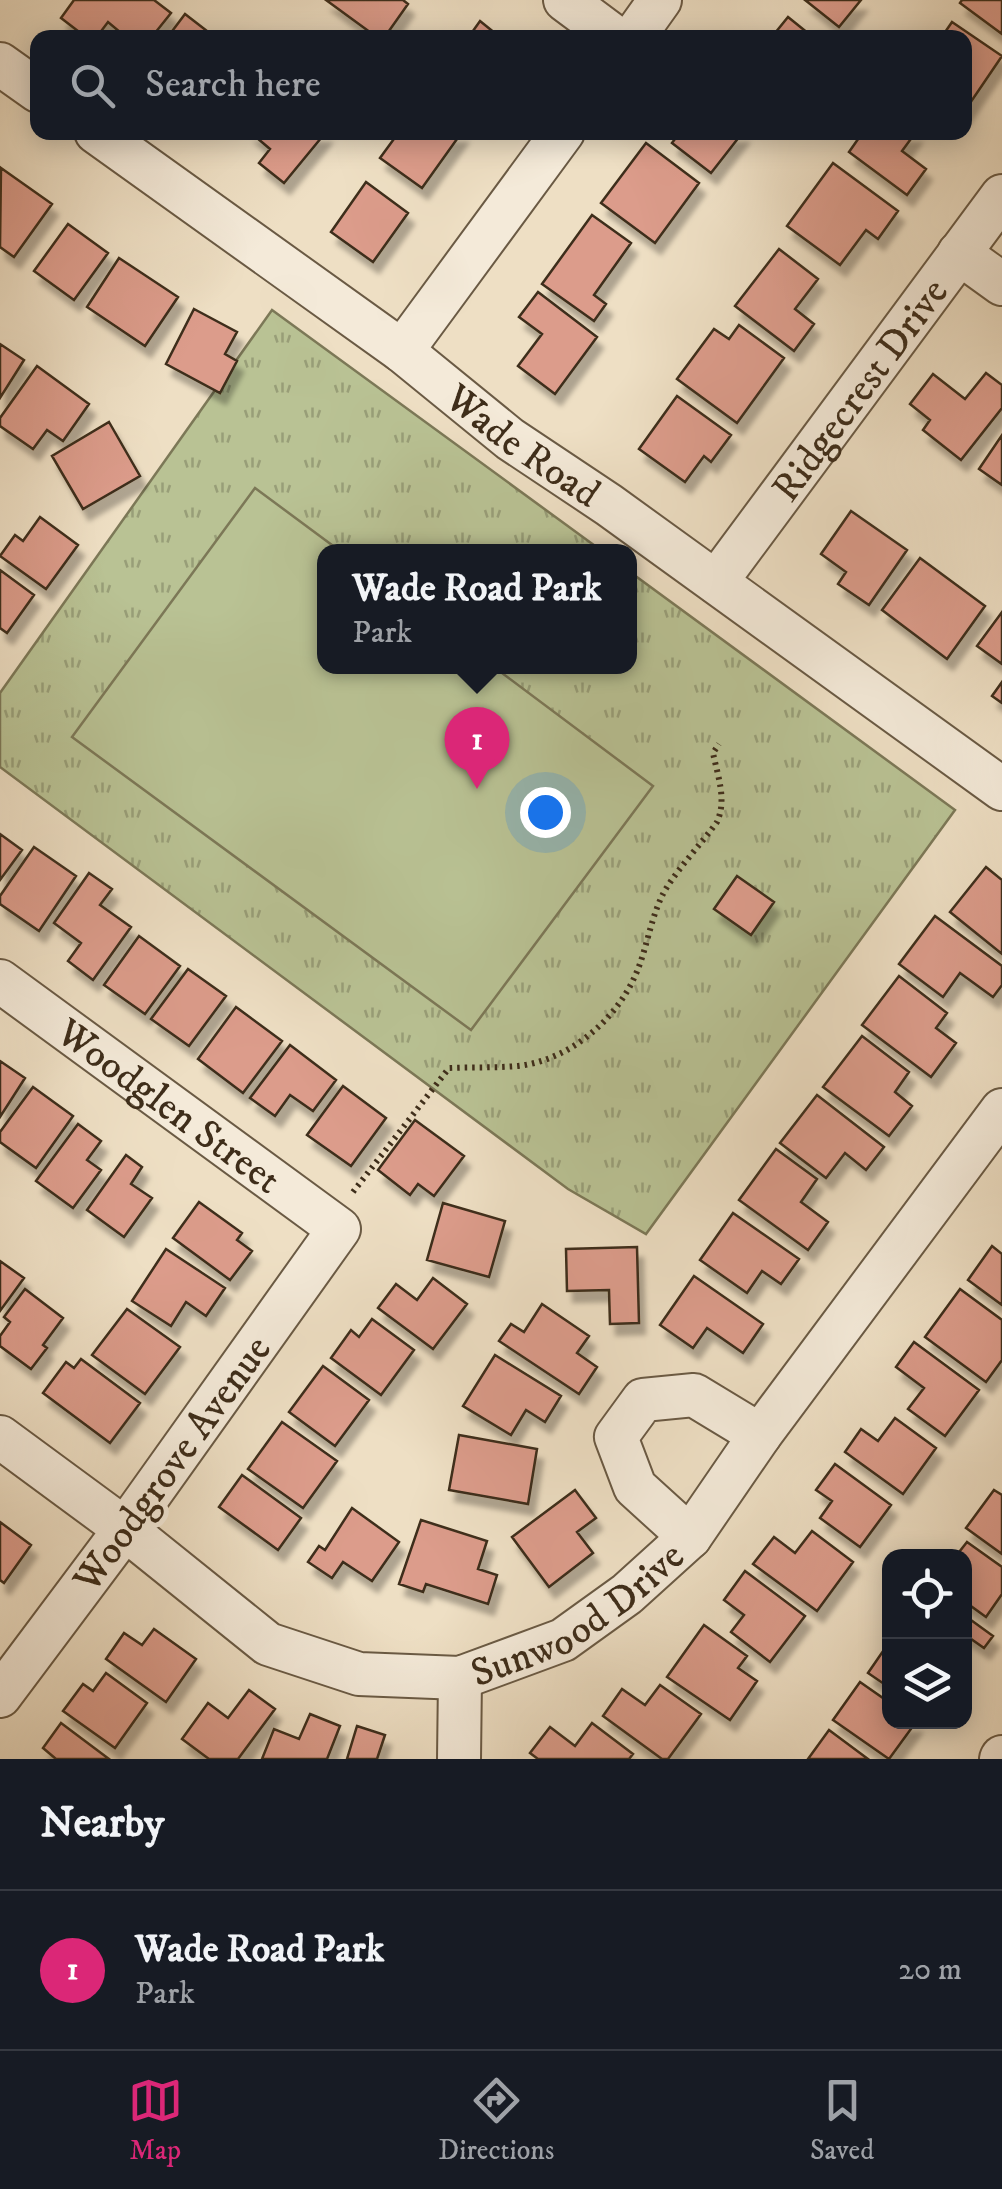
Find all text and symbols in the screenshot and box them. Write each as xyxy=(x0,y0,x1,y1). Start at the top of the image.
search box xyxy=(30,30,972,140)
icon: search xyxy=(65,58,120,113)
text: Search here xyxy=(145,61,321,109)
street label: Ridgecrest Drive xyxy=(762,269,960,512)
street label: Wade Road xyxy=(433,374,609,520)
popup xyxy=(317,544,637,674)
text: Wade Road Park xyxy=(352,565,602,613)
text: Park xyxy=(352,613,412,653)
pin: 1 xyxy=(444,706,510,789)
your location xyxy=(520,787,571,838)
street label: Woodglen Street xyxy=(45,1008,290,1206)
street label: Woodgrove Avenue xyxy=(63,1327,283,1604)
street label: Sunwood Drive xyxy=(464,1532,696,1700)
map controls xyxy=(882,1549,972,1729)
button: locate xyxy=(882,1549,972,1639)
button: layers xyxy=(882,1639,972,1729)
text: Nearby xyxy=(40,1798,164,1850)
text: Wade Road Park xyxy=(135,1926,384,1974)
text: 1 xyxy=(67,1950,78,1990)
text: 20 m xyxy=(898,1950,962,1990)
text: Park xyxy=(135,1974,195,2014)
tab: Map xyxy=(128,2073,183,2168)
tab: Directions xyxy=(438,2073,554,2168)
tab: Saved xyxy=(810,2073,874,2168)

